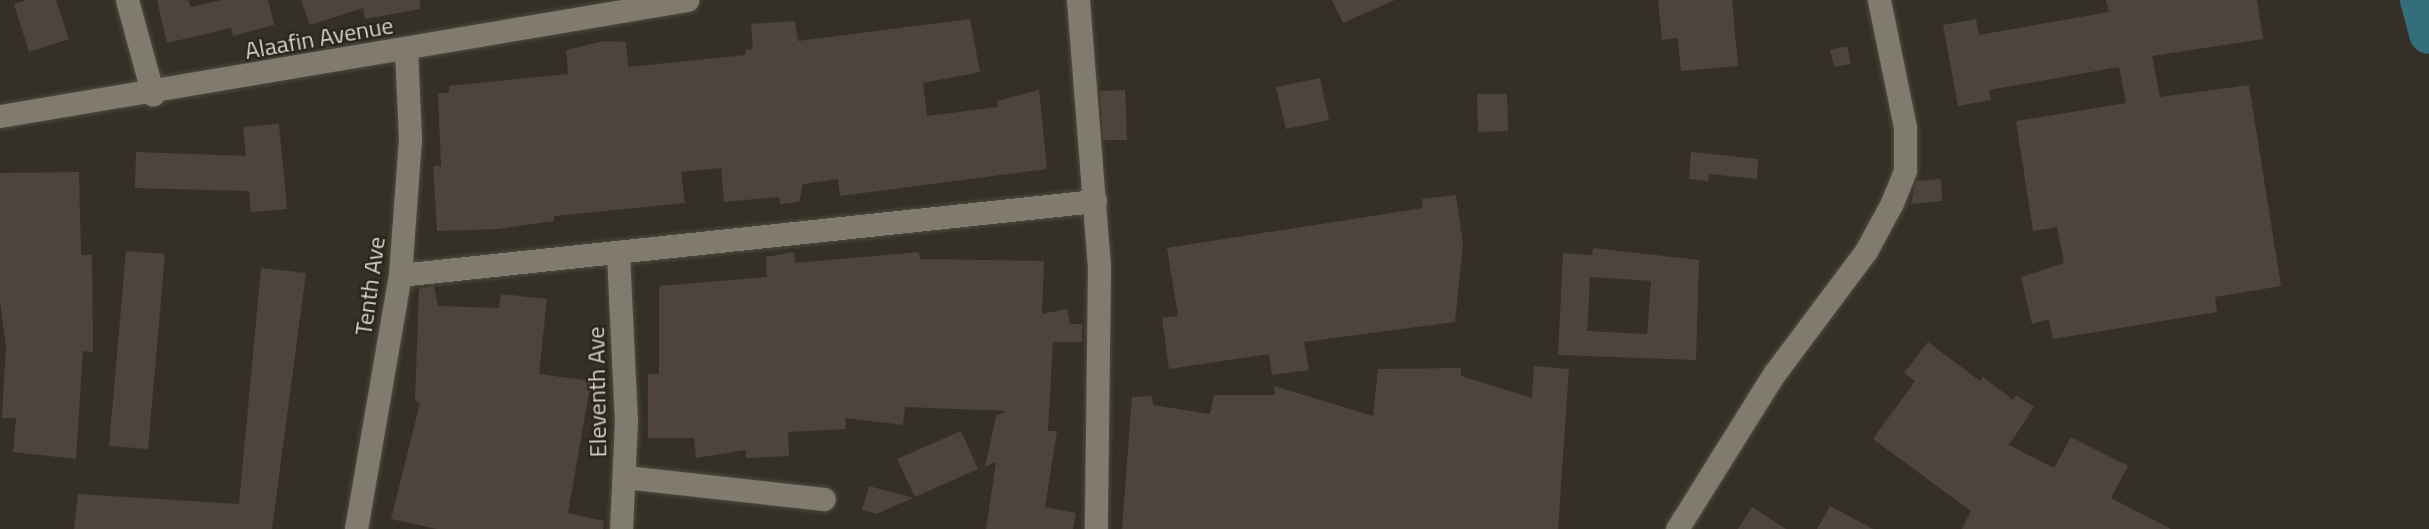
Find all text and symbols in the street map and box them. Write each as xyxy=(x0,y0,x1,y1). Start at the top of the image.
street label: Alaafin Avenue xyxy=(242,11,396,65)
street label: Tenth Ave xyxy=(349,235,391,337)
street label: Eleventh Ave xyxy=(581,326,613,458)

